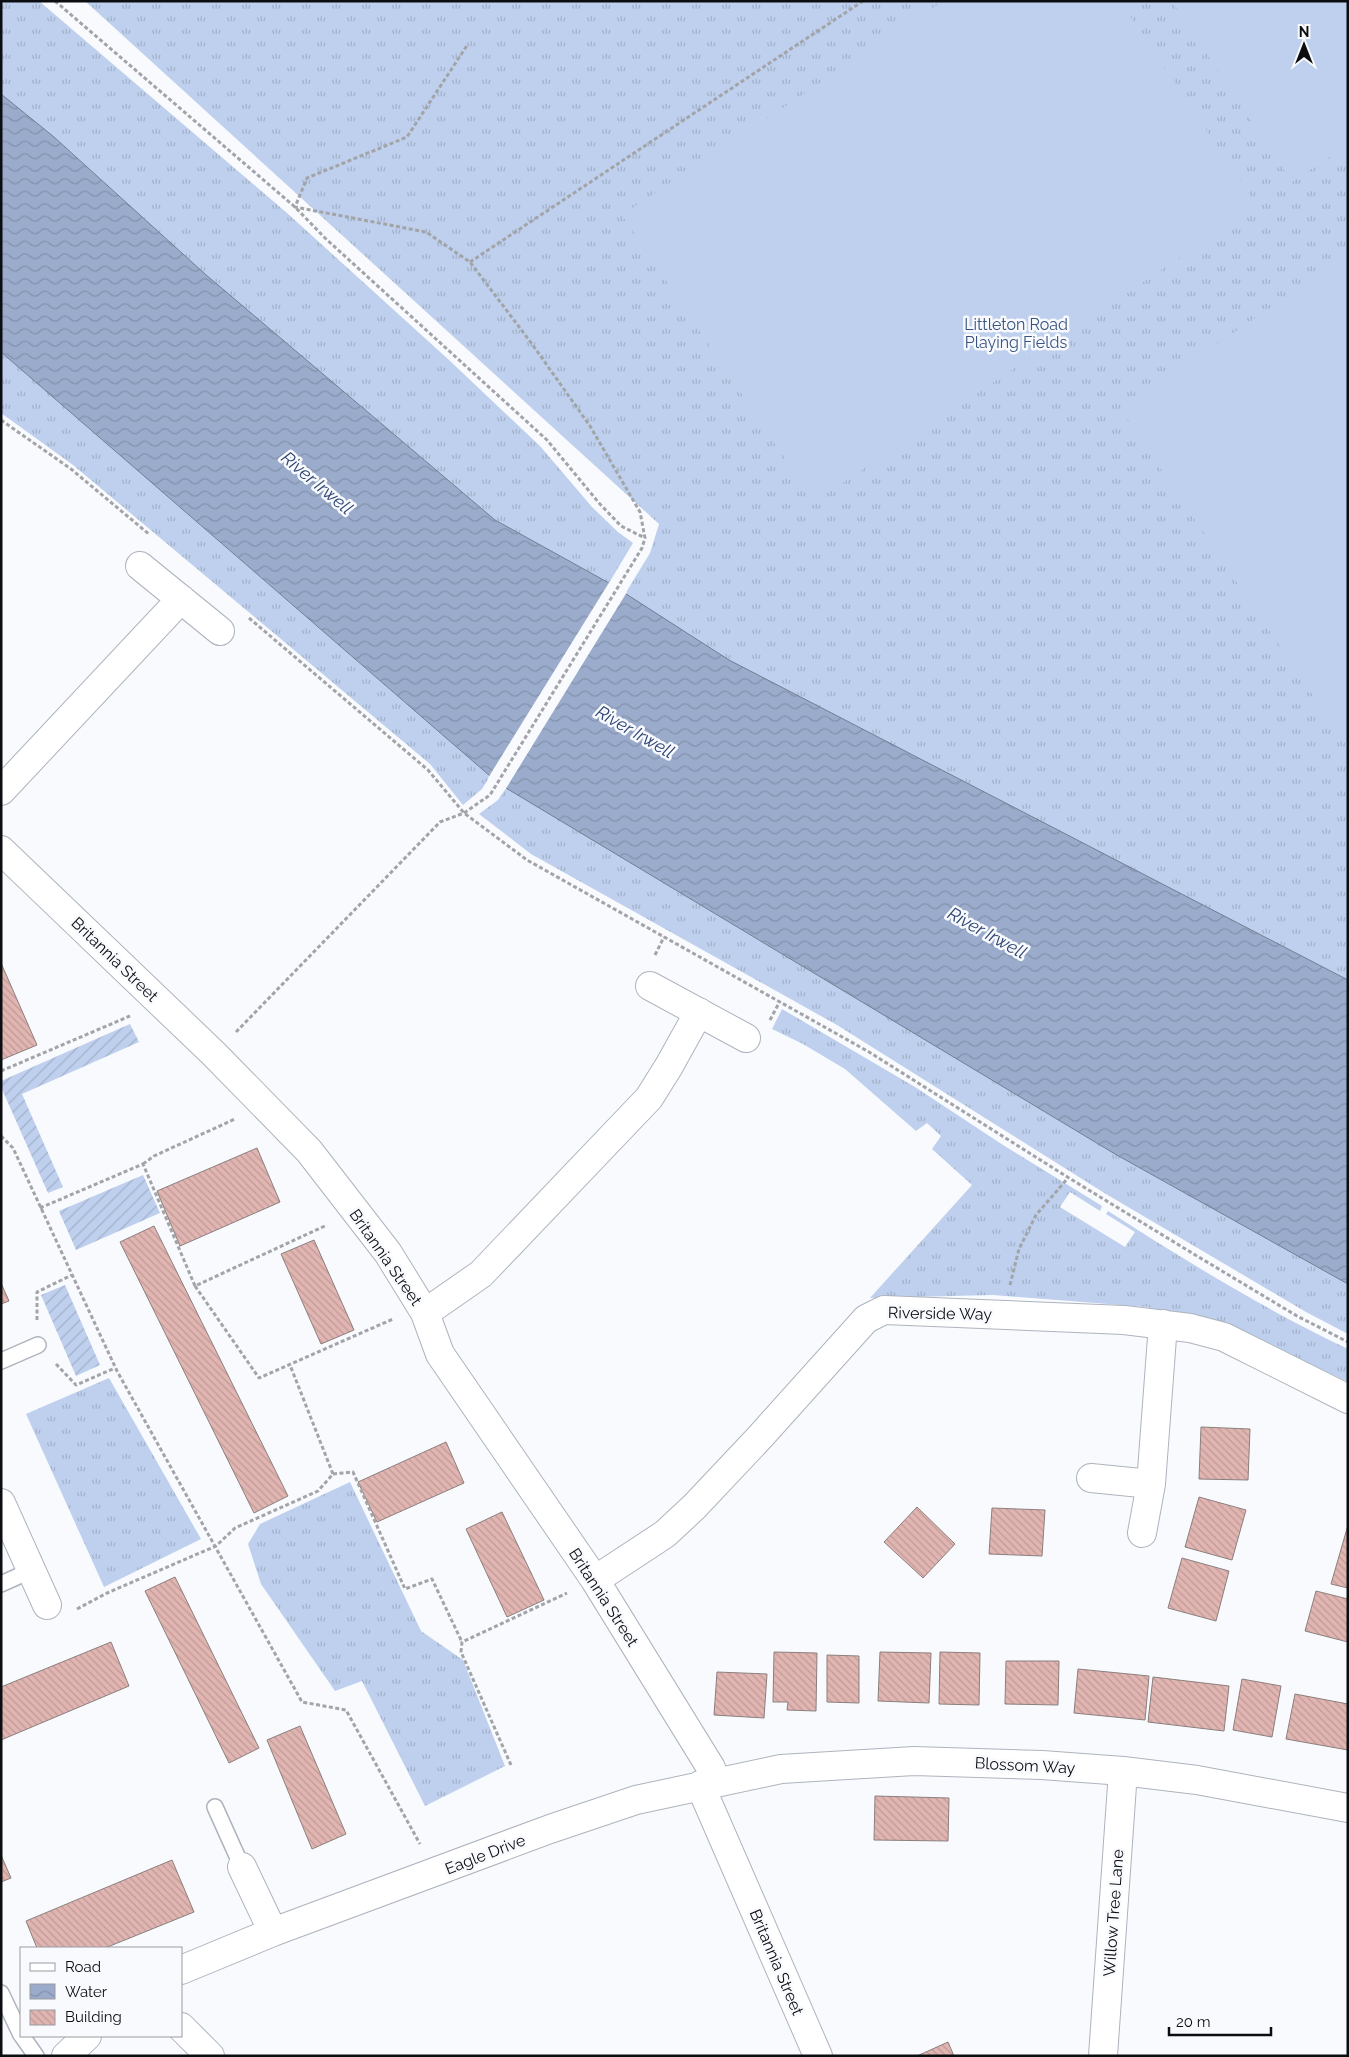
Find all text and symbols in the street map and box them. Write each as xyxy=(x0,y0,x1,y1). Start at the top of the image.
north arrow xyxy=(1279,20,1329,70)
text: N xyxy=(1299,24,1309,40)
park label: Littleton Road Playing Fields xyxy=(964,315,1068,352)
water label: River Irwell xyxy=(277,447,358,519)
water label: River Irwell xyxy=(592,701,678,762)
water label: River Irwell xyxy=(944,902,1031,963)
street label: Britannia Street xyxy=(67,913,162,1006)
street label: Britannia Street xyxy=(345,1205,426,1310)
street label: Riverside Way xyxy=(888,1303,993,1324)
street label: Britannia Street xyxy=(565,1545,643,1650)
street label: Blossom Way xyxy=(974,1753,1076,1778)
street label: Eagle Drive xyxy=(442,1830,528,1878)
street label: Willow Tree Lane xyxy=(1100,1849,1127,1977)
street label: Britannia Street xyxy=(746,1906,808,2019)
legend xyxy=(20,1947,182,2037)
text: Road xyxy=(65,1958,101,1976)
text: Water xyxy=(65,1983,108,2001)
scale bar xyxy=(1169,2004,1272,2036)
text: Building xyxy=(65,2008,122,2026)
text: 20 m xyxy=(1176,2013,1211,2031)

